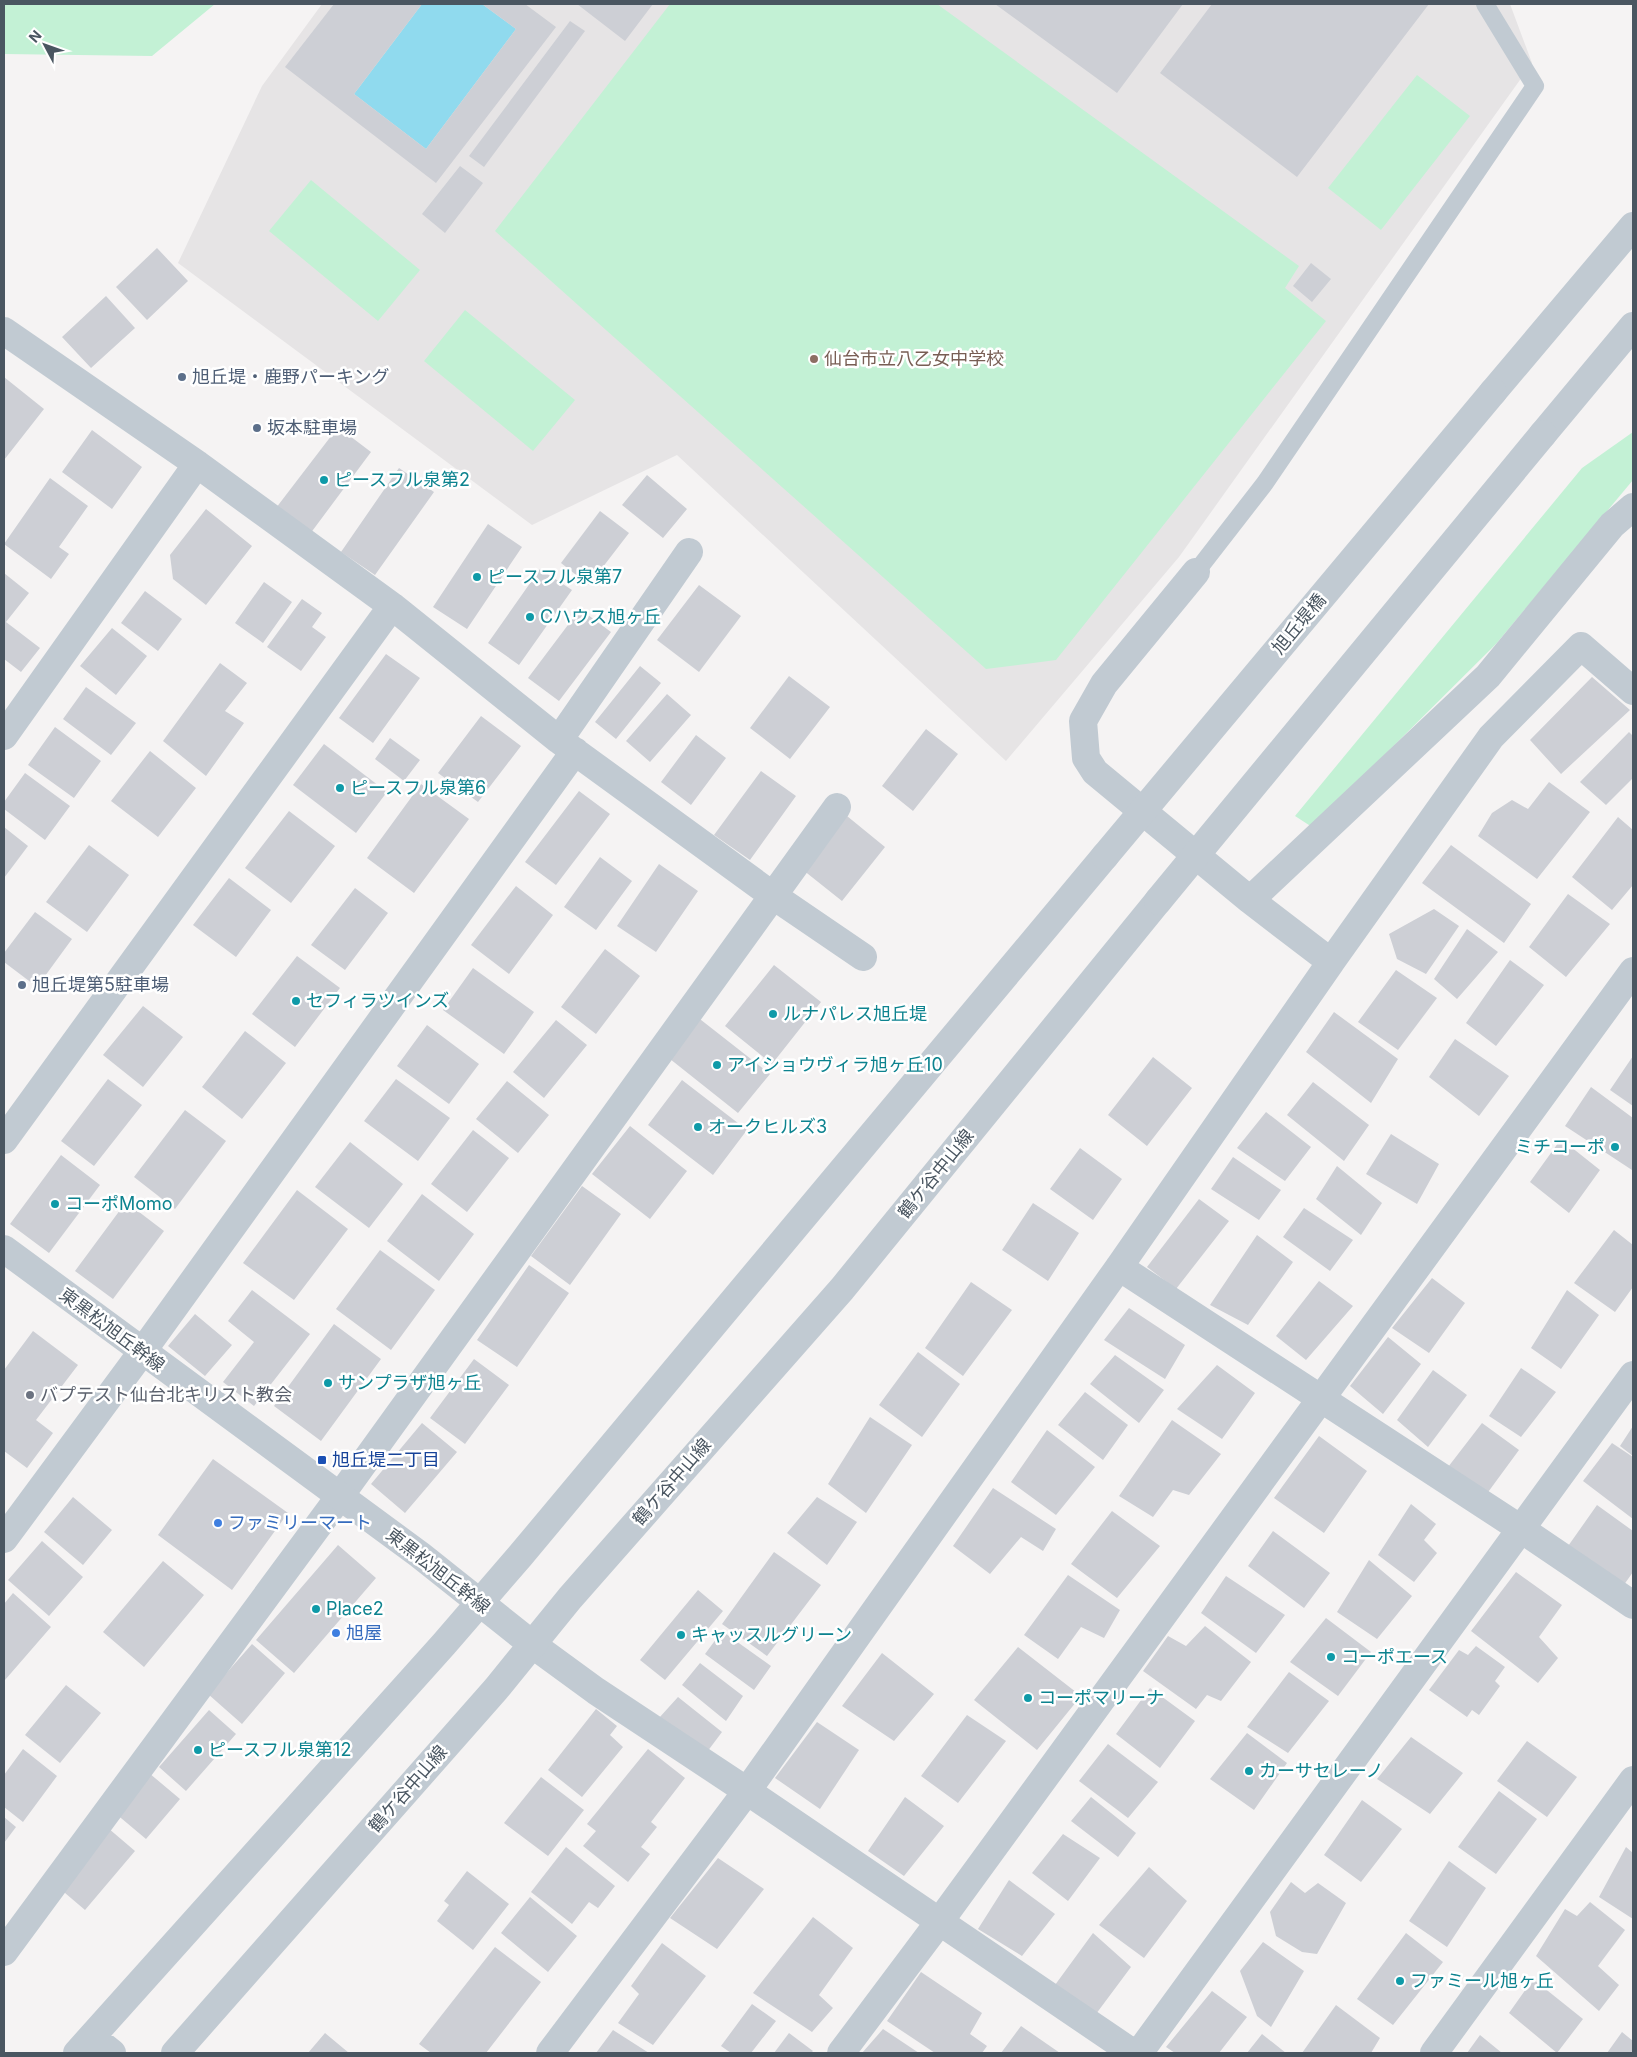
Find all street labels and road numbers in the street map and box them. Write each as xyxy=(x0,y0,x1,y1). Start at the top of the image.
street label: 旭丘堤橋 xyxy=(1267,589,1330,658)
street label: 鶴ケ谷中山線 xyxy=(893,1125,978,1222)
street label: 東黒松旭丘幹線 xyxy=(56,1283,169,1376)
street label: 鶴ケ谷中山線 xyxy=(628,1434,715,1529)
street label: 東黒松旭丘幹線 xyxy=(382,1524,494,1618)
street label: 鶴ケ谷中山線 xyxy=(364,1741,451,1836)

